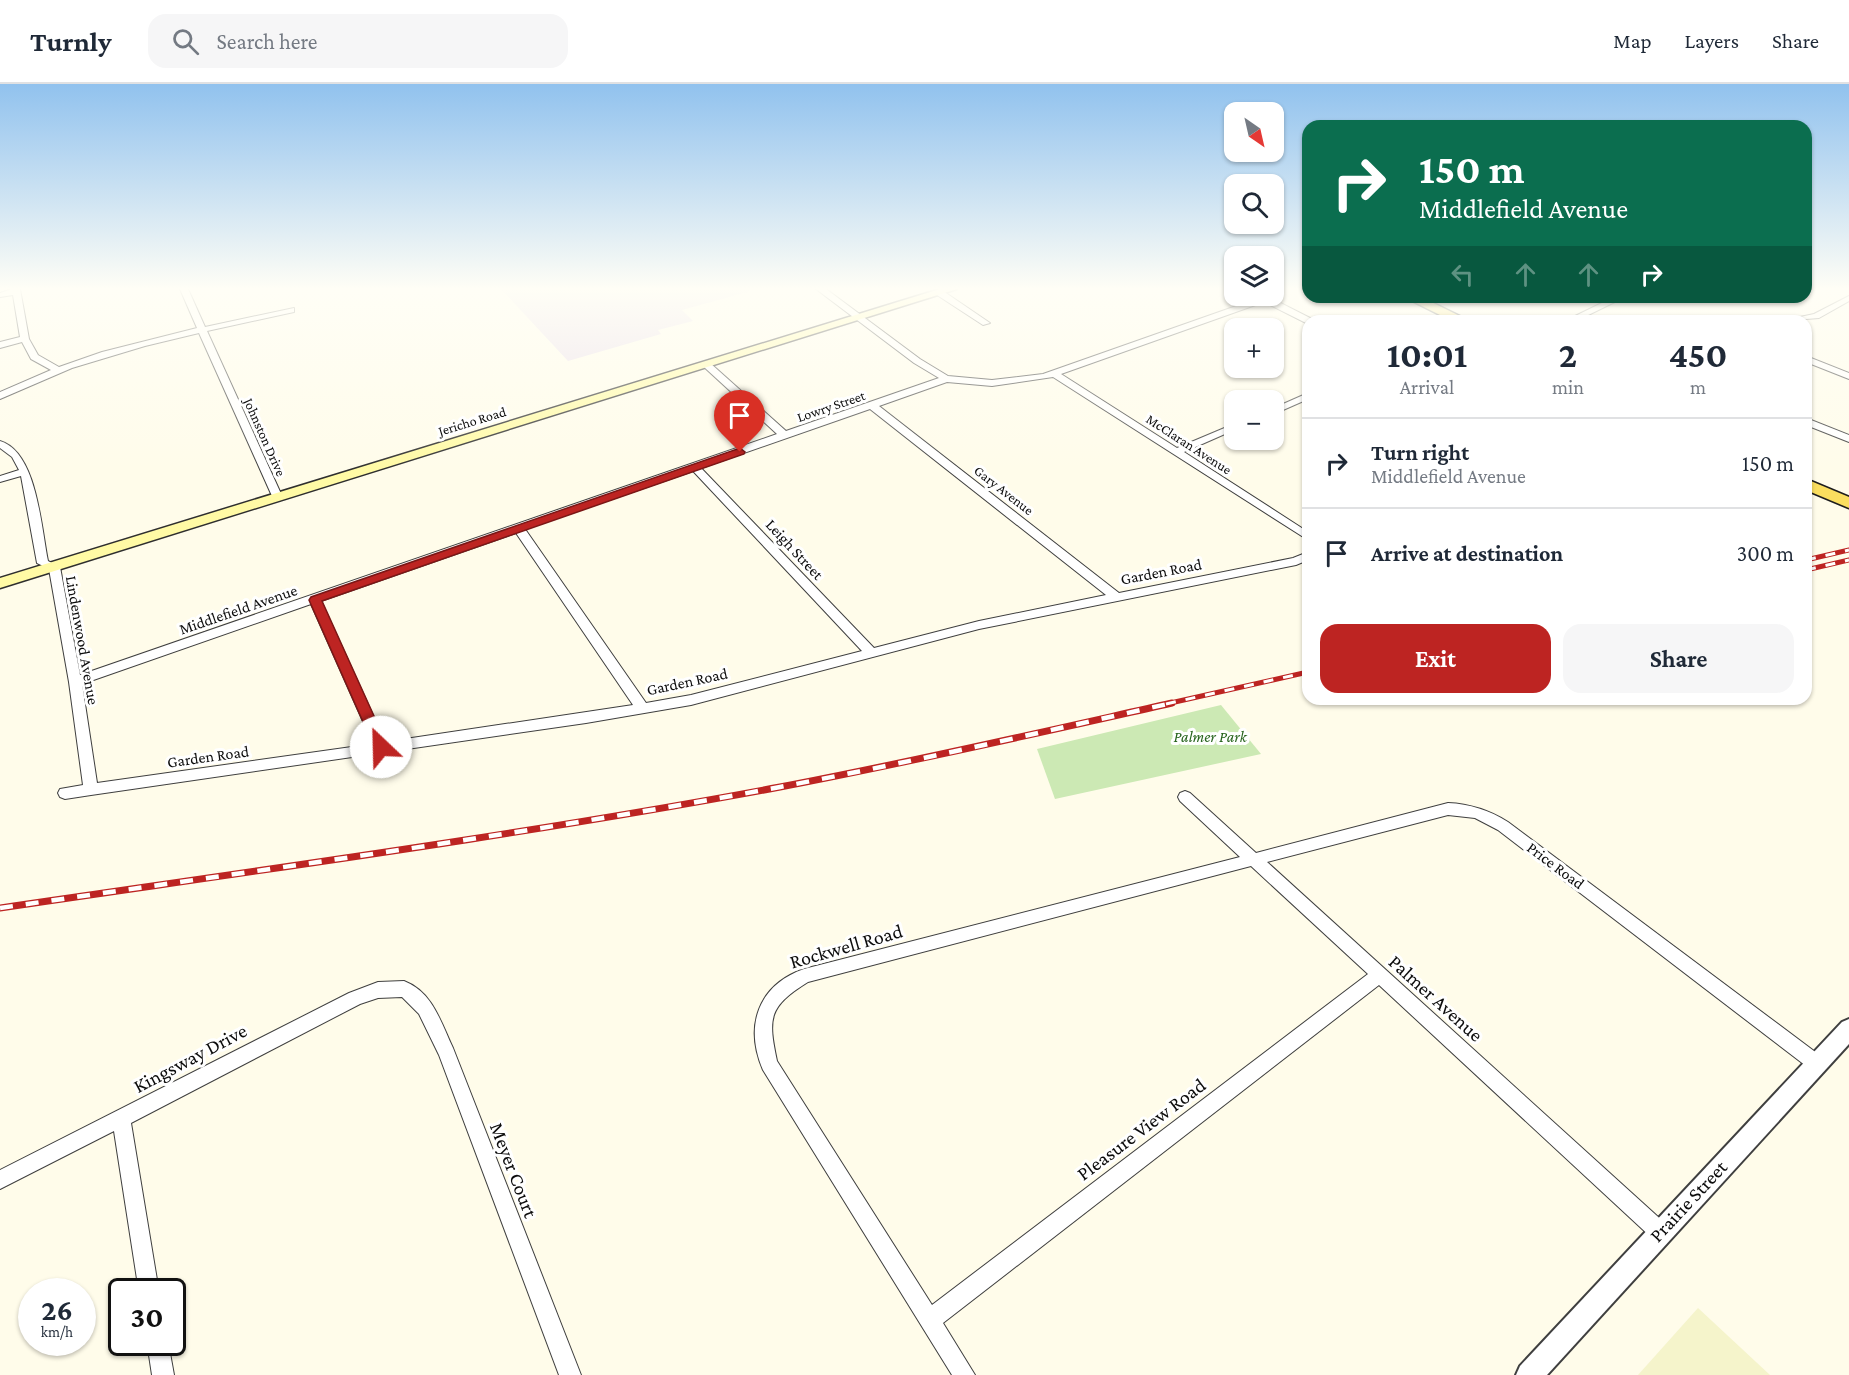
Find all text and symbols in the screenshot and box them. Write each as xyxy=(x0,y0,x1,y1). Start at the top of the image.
search box xyxy=(148,14,568,68)
icon: search xyxy=(169,25,202,58)
text: Turnly xyxy=(30,26,112,57)
text: Search here xyxy=(217,29,318,54)
text: Map xyxy=(1613,29,1652,53)
text: Layers xyxy=(1685,29,1739,53)
text: Share xyxy=(1772,29,1819,53)
north arrow xyxy=(1224,102,1284,162)
map controls xyxy=(1224,102,1284,450)
icon: right xyxy=(1320,144,1398,222)
text: 150 m xyxy=(1419,145,1524,192)
button: search xyxy=(1224,174,1284,234)
text: Middlefield Avenue xyxy=(1419,194,1628,224)
button: layers xyxy=(1224,246,1284,306)
icon: left xyxy=(1446,258,1479,291)
icon: ahead xyxy=(1509,258,1542,291)
icon: ahead xyxy=(1572,258,1605,291)
icon: right xyxy=(1635,258,1668,291)
button: + xyxy=(1224,318,1284,378)
text: 10:01 xyxy=(1387,335,1467,375)
text: 2 xyxy=(1559,335,1577,375)
text: 450 xyxy=(1669,335,1727,375)
text: Arrival xyxy=(1400,376,1454,398)
text: min xyxy=(1552,376,1584,398)
text: m xyxy=(1690,376,1706,398)
street label: Lowry Street xyxy=(795,387,868,425)
pin xyxy=(714,390,765,452)
button: − xyxy=(1224,390,1284,450)
street label: Johnston Drive xyxy=(240,394,289,478)
icon: arrive xyxy=(723,399,756,432)
street label: Jericho Road xyxy=(434,403,508,439)
street label: McClaran Avenue xyxy=(1143,410,1235,478)
text: Turn right xyxy=(1371,440,1469,465)
icon: right xyxy=(1320,447,1353,480)
text: 150 m xyxy=(1742,451,1794,476)
street label: Gary Avenue xyxy=(971,462,1037,518)
text: Middlefield Avenue xyxy=(1371,465,1526,487)
street label: Leigh Street xyxy=(762,516,827,584)
icon: arrive xyxy=(1320,537,1353,570)
text: Arrive at destination xyxy=(1371,541,1563,566)
text: 300 m xyxy=(1737,541,1794,566)
street label: Garden Road xyxy=(1119,555,1204,588)
street label: Lindenwood Avenue xyxy=(63,574,102,706)
street label: Middlefield Avenue xyxy=(177,581,299,638)
button: Exit xyxy=(1320,624,1551,693)
button: Share xyxy=(1563,624,1794,693)
street label: Garden Road xyxy=(645,664,730,698)
position arrow xyxy=(349,715,413,779)
park label: Palmer Park xyxy=(1173,728,1248,745)
street label: Garden Road xyxy=(166,742,251,771)
street label: Price Road xyxy=(1524,838,1588,893)
street label: Rockwell Road xyxy=(787,919,905,973)
street label: Palmer Avenue xyxy=(1384,950,1488,1046)
street label: Kingsway Drive xyxy=(130,1019,251,1098)
street label: Pleasure View Road xyxy=(1072,1073,1210,1184)
street label: Meyer Court xyxy=(485,1119,542,1221)
street label: Prairie Street xyxy=(1645,1156,1731,1246)
speed limit sign: 30 xyxy=(108,1278,186,1356)
text: 26 xyxy=(41,1293,73,1326)
text: km/h xyxy=(41,1324,73,1340)

